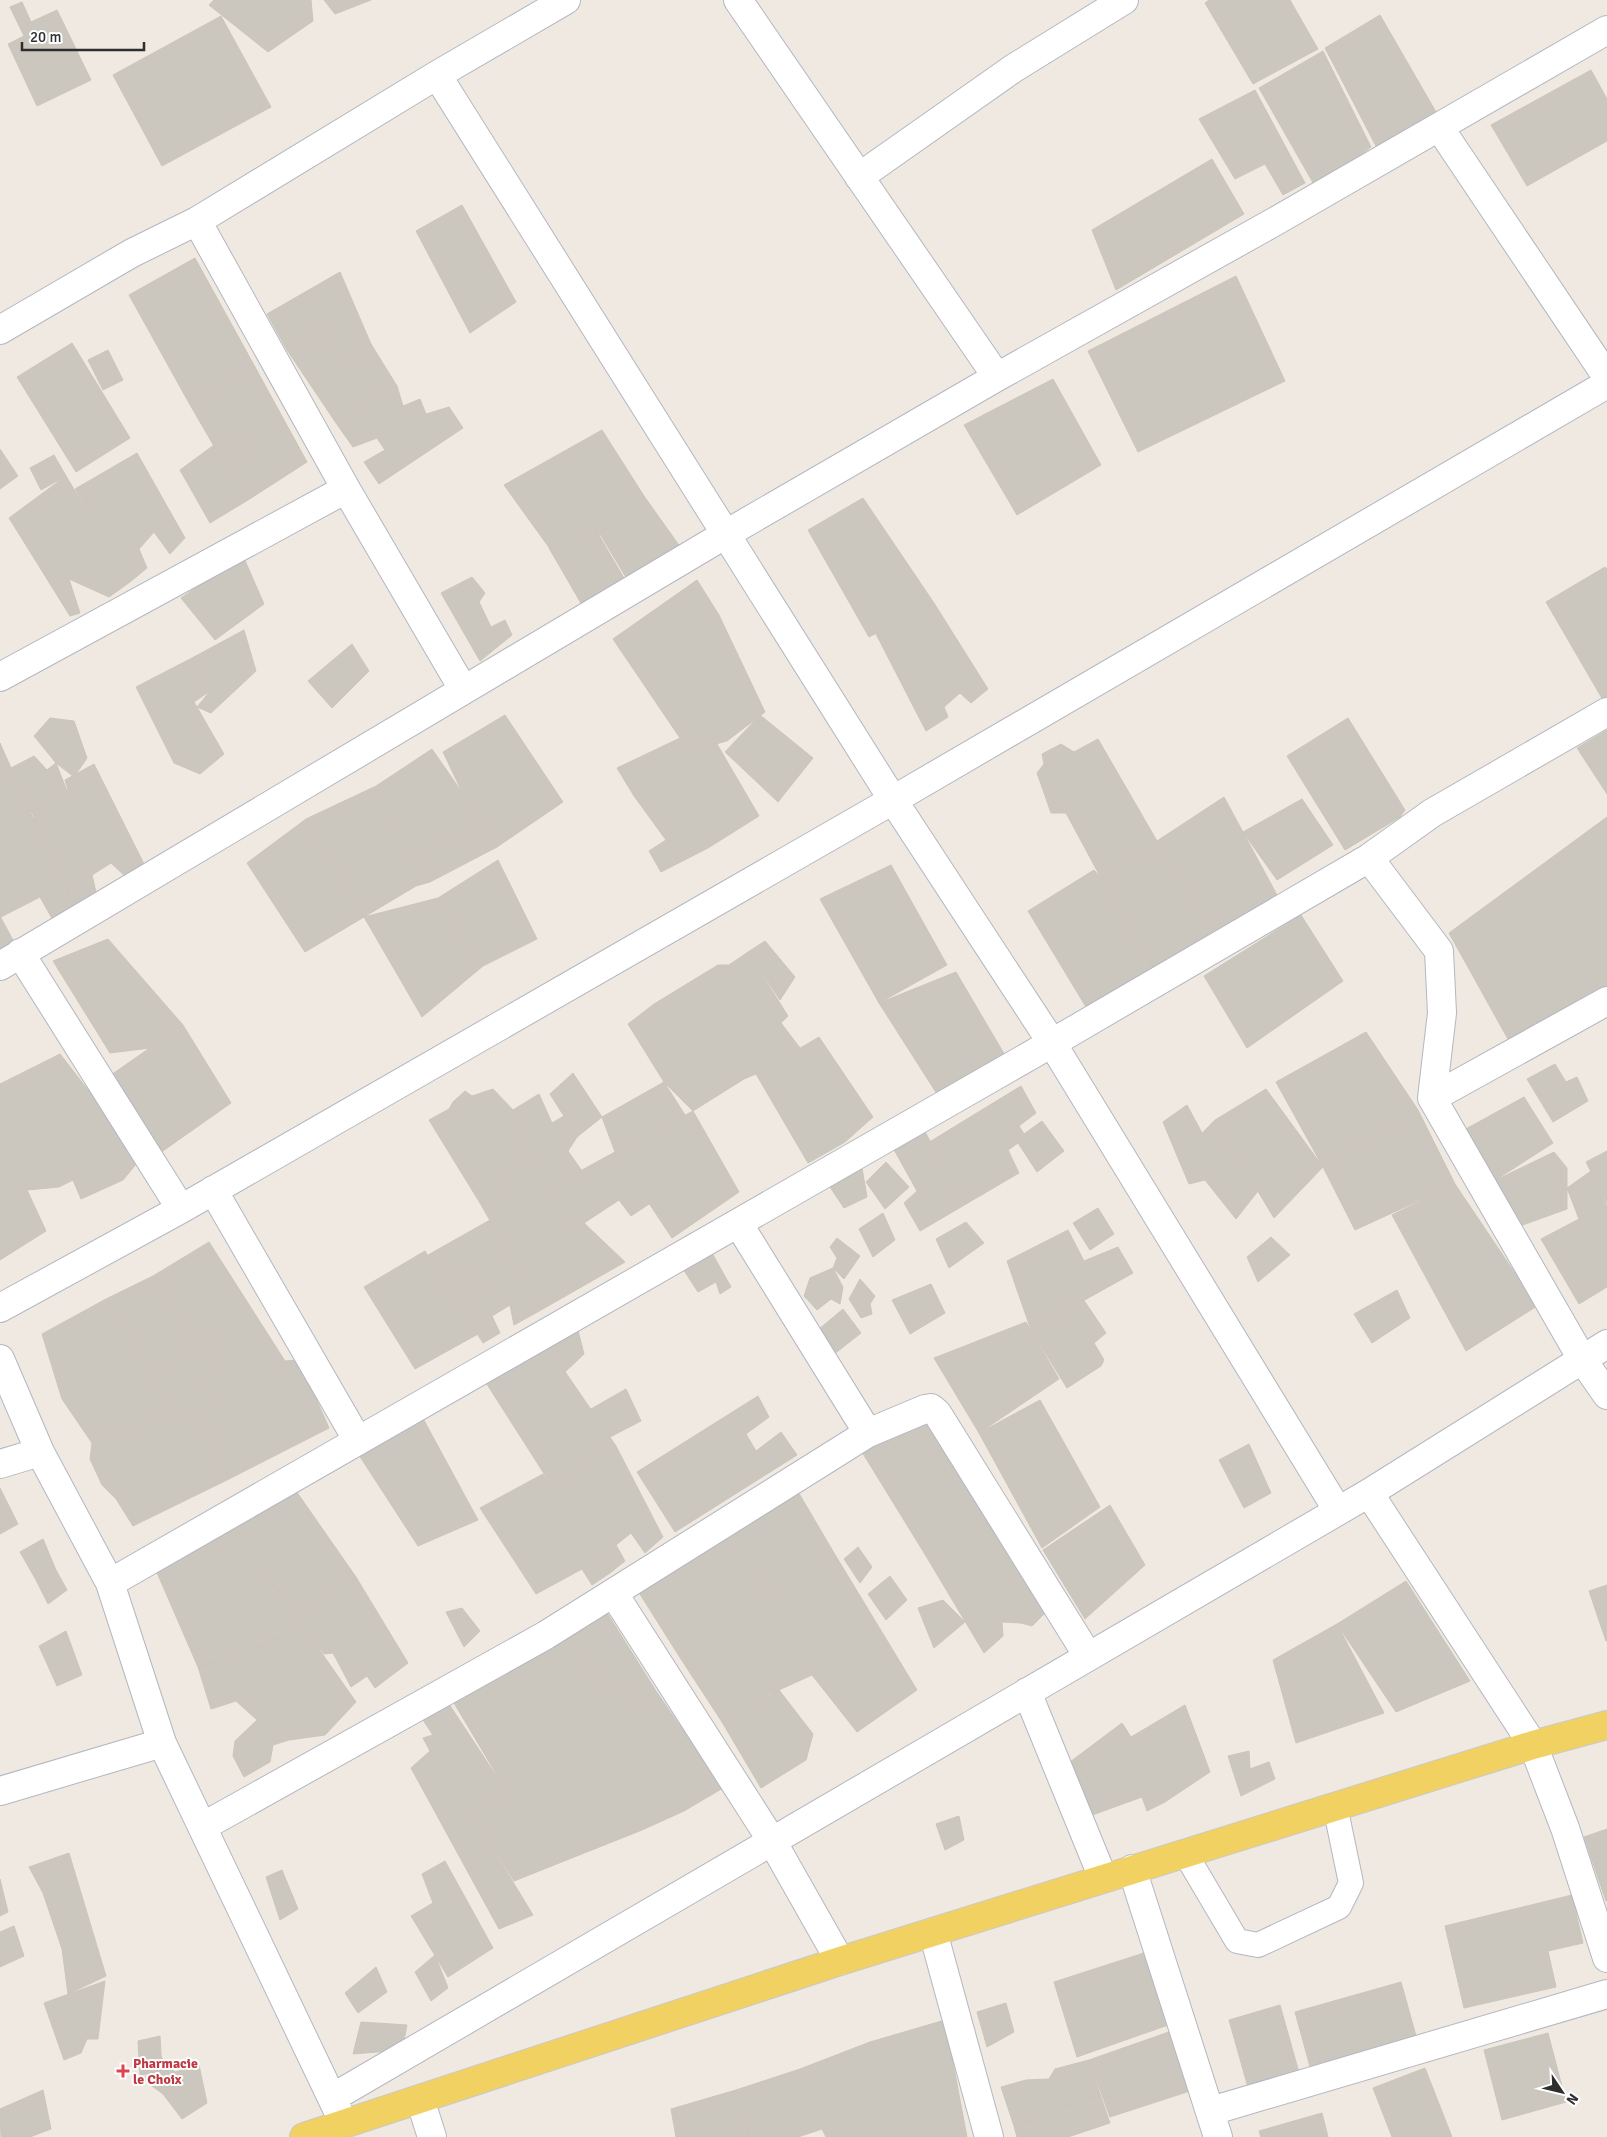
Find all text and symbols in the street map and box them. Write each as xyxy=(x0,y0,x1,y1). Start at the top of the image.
scale bar xyxy=(22,20,145,52)
text: 20 m xyxy=(30,28,61,46)
place label: Pharmacie le Choix xyxy=(133,2055,198,2088)
marker: Pharmacie le Choix xyxy=(117,2065,129,2077)
north arrow xyxy=(1537,2067,1587,2117)
text: N xyxy=(1562,2090,1582,2108)

